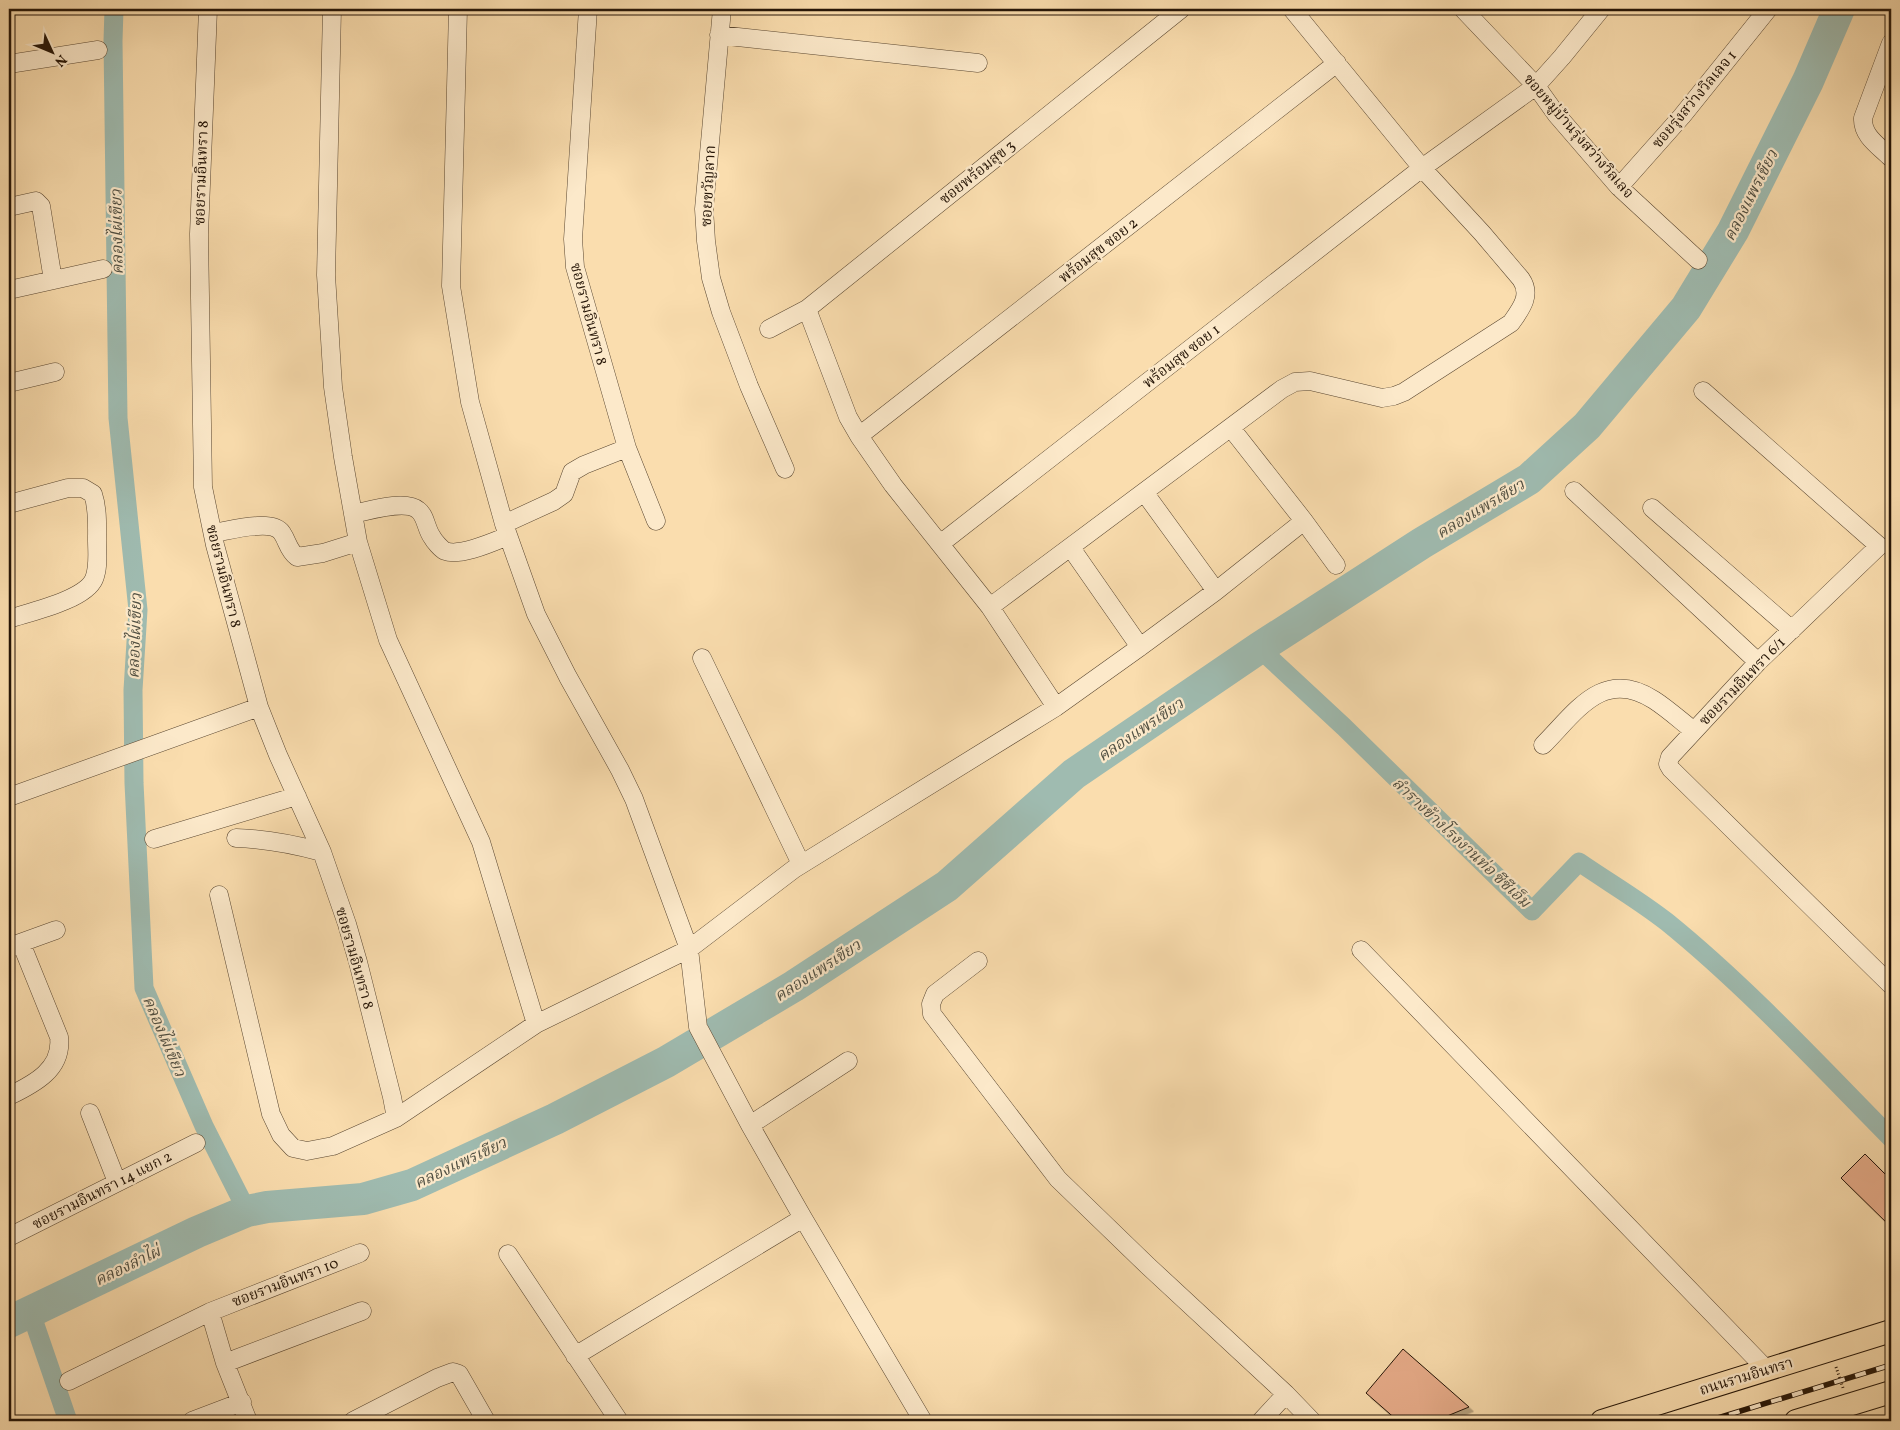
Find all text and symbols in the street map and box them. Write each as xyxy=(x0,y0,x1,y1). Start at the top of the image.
north arrow xyxy=(28,28,78,78)
street label: ซอยรุ่งสว่างวิลเลจ 1 xyxy=(1648,47,1742,153)
text: N xyxy=(50,50,71,70)
street label: ซอยหมู่บ้านรุ่งสว่างวิลเลจ xyxy=(1518,70,1638,204)
street label: ซอยรามอินทรา 8 xyxy=(190,120,215,226)
street label: ซอยพร้อมสุข 3 xyxy=(936,136,1020,210)
street label: ซอยขวัญลาก xyxy=(697,145,722,227)
water label: คลองแพรเขียว xyxy=(1719,146,1784,245)
water label: คลองไผ่เขียว xyxy=(104,188,130,275)
street label: พร้อมสุข ซอย 2 xyxy=(1055,214,1143,289)
street label: ซอยรามอินทรา 8 xyxy=(564,261,611,368)
street label: พร้อมสุข ซอย 1 xyxy=(1139,320,1225,394)
water label: คลองแพรเขียว xyxy=(1433,474,1530,545)
street label: ซอยรามอินทรา 8 xyxy=(200,523,245,630)
water label: คลองไผ่เขียว xyxy=(122,592,149,679)
street label: ซอยรามอินทรา 6/1 xyxy=(1695,633,1791,731)
water label: คลองแพรเขียว xyxy=(1094,693,1189,768)
water label: ลำรางข้างโรงงานท่อ ซีซีเอ็ม xyxy=(1387,772,1537,915)
street label: ซอยรามอินทรา 8 xyxy=(329,905,378,1012)
water label: คลองแพรเขียว xyxy=(770,935,866,1008)
water label: คลองไผ่เขียว xyxy=(136,992,192,1081)
water label: คลองแพรเขียว xyxy=(411,1133,511,1195)
street label: ซอยรามอินทรา 14 แยก 2 xyxy=(29,1147,176,1236)
water label: คลองลำไผ่ xyxy=(90,1239,166,1292)
street label: ซอยรามอินทรา 10 xyxy=(229,1253,342,1313)
street label: ถนนรามอินทรา xyxy=(1697,1353,1796,1402)

